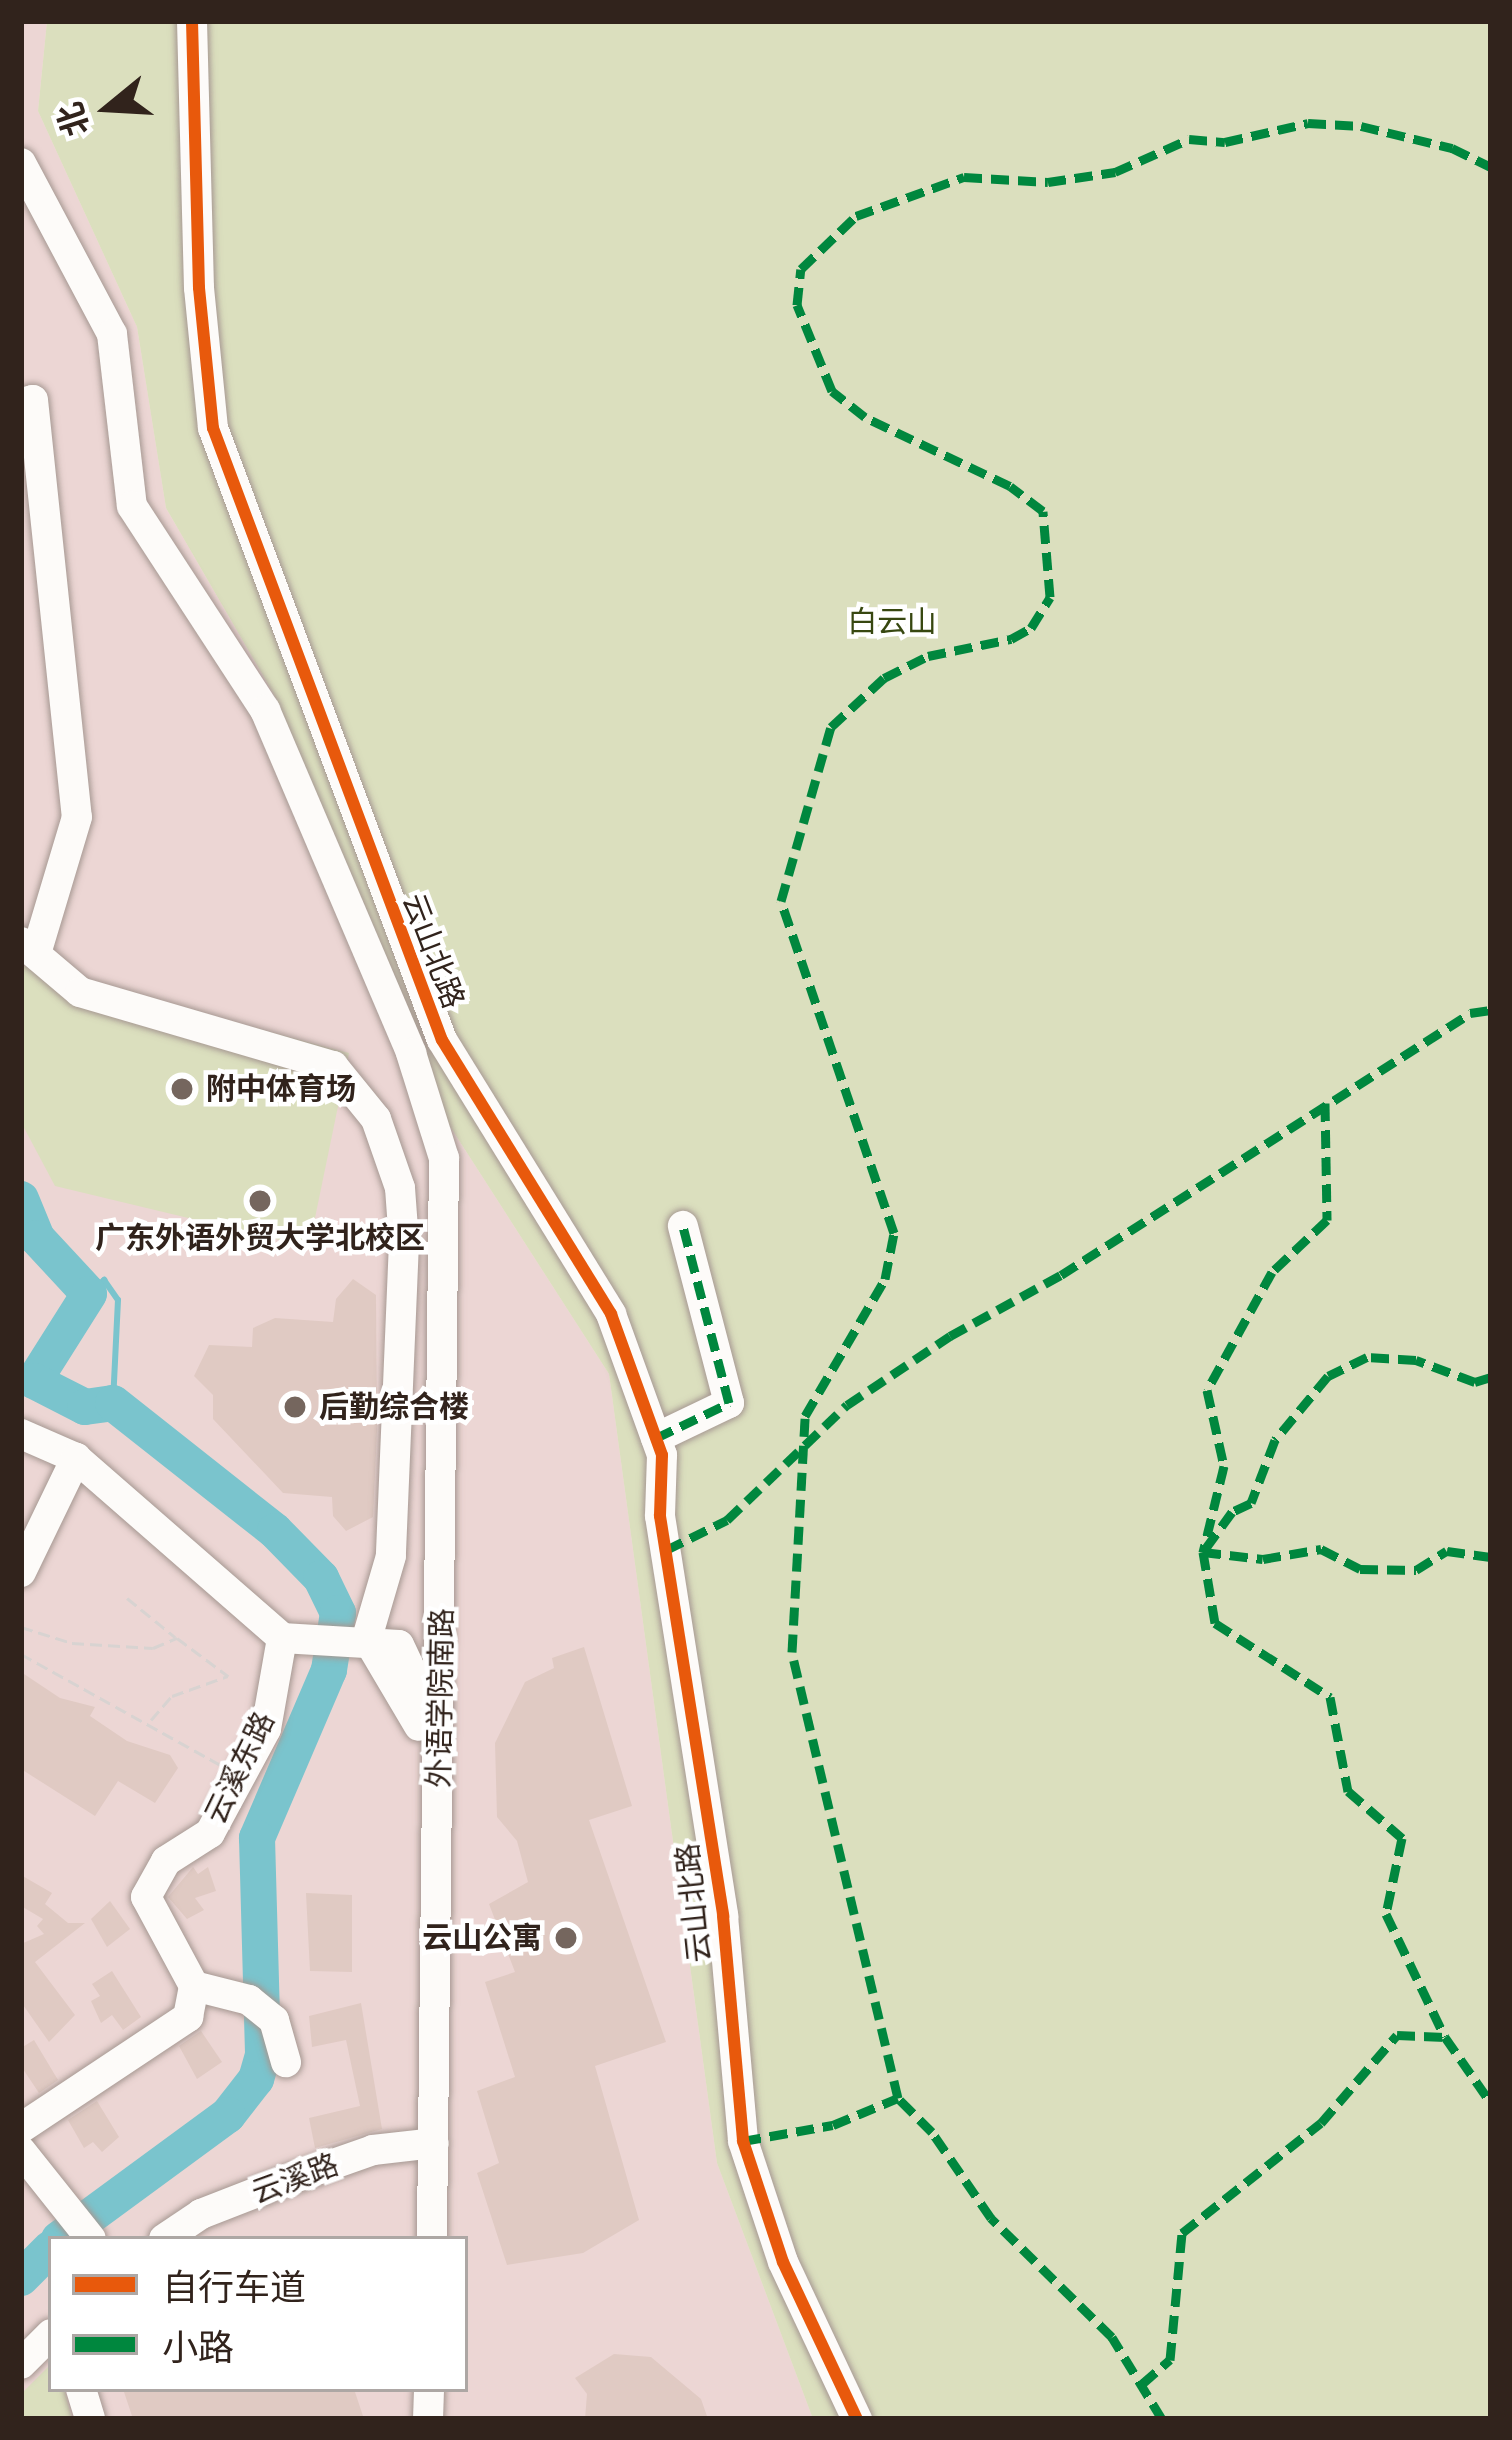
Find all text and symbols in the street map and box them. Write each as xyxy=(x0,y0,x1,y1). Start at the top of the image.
north arrow xyxy=(48,48,168,168)
text: 北 xyxy=(50,98,97,141)
park label: 白云山 xyxy=(847,604,937,640)
street label: 云山北路 xyxy=(395,889,471,1013)
place label: 附中体育场 xyxy=(206,1071,356,1107)
marker: 附中体育场 xyxy=(169,1076,195,1102)
marker: 广东外语外贸大学北校区 xyxy=(247,1188,273,1214)
place label: 广东外语外贸大学北校区 xyxy=(95,1220,425,1256)
place label: 后勤综合楼 xyxy=(319,1389,469,1425)
marker: 后勤综合楼 xyxy=(282,1394,308,1420)
street label: 外语学院南路 xyxy=(421,1608,461,1788)
street label: 云溪东路 xyxy=(198,1706,282,1830)
street label: 云山北路 xyxy=(670,1841,718,1965)
place label: 云山公寓 xyxy=(422,1920,542,1956)
marker: 云山公寓 xyxy=(553,1925,579,1951)
street label: 云溪路 xyxy=(247,2147,343,2211)
legend xyxy=(48,2236,468,2392)
text: 自行车道 xyxy=(162,2267,306,2309)
text: 小路 xyxy=(162,2327,234,2369)

